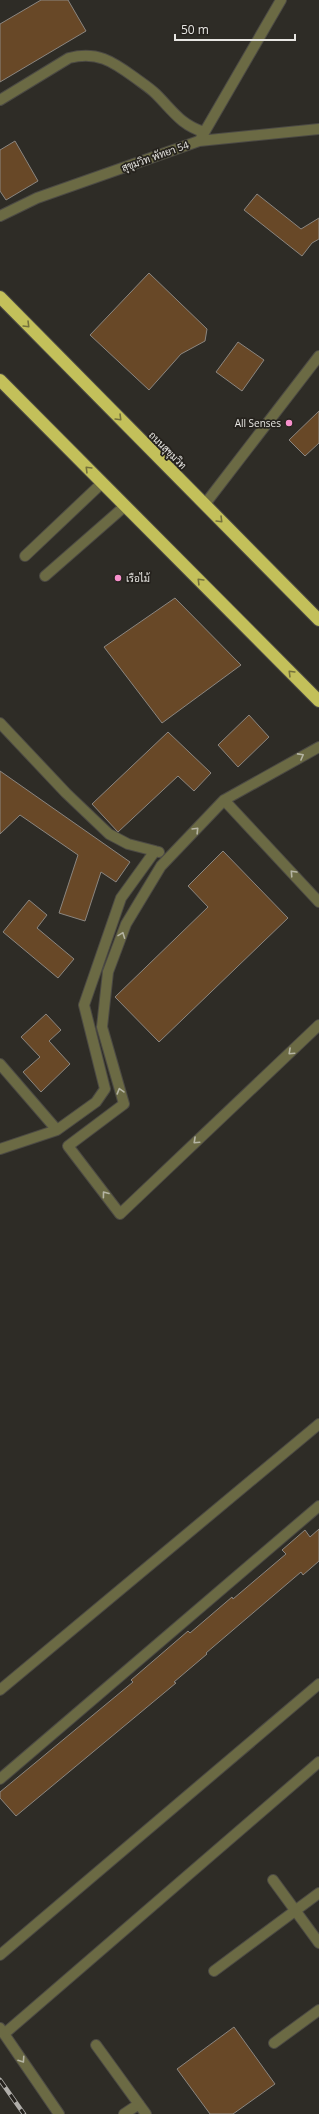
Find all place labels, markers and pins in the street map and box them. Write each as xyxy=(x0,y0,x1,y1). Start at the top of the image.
place label: All Senses xyxy=(235,416,281,430)
marker: All Senses xyxy=(284,418,294,428)
place label: เรือไม้ xyxy=(126,571,151,585)
marker: เรือไม้ xyxy=(113,573,123,583)

